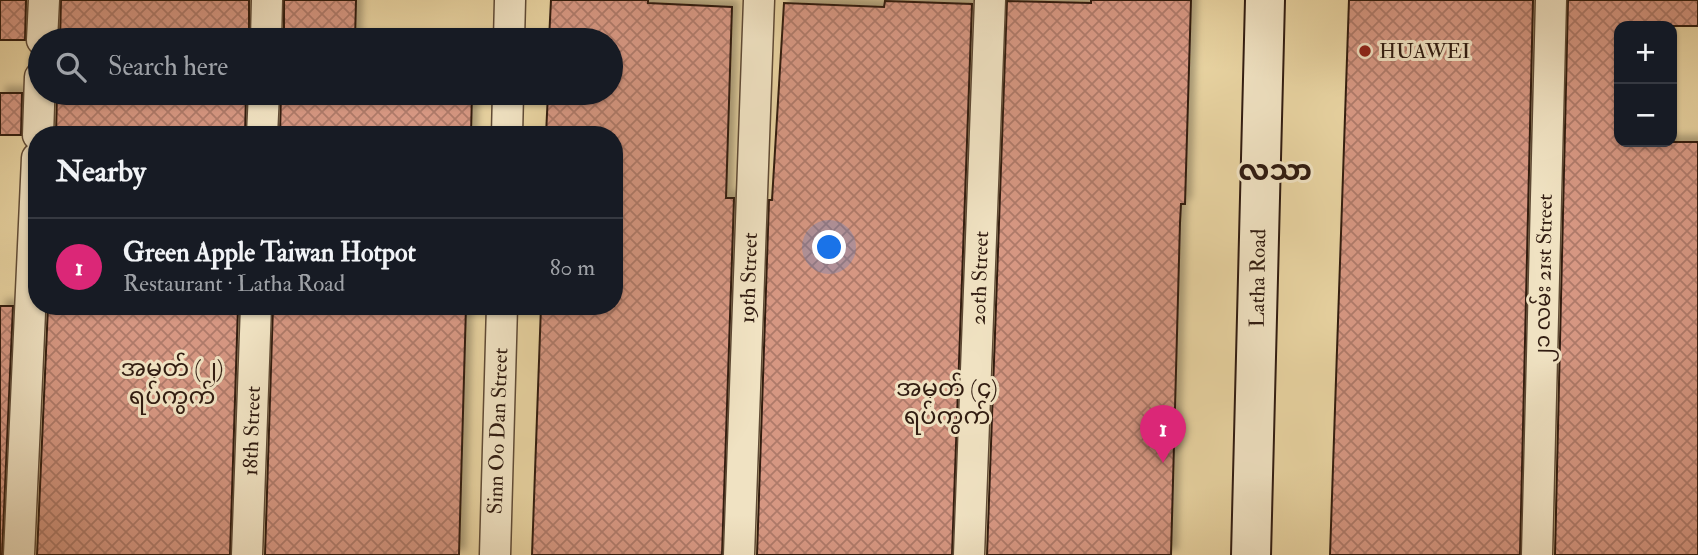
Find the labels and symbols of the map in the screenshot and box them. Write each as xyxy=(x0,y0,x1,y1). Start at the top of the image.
place label: HUAWEI xyxy=(1379,38,1470,65)
marker: HUAWEI xyxy=(1357,43,1373,59)
district label: လသာ xyxy=(1238,154,1312,189)
street label: ၂၁ လမ်း 21st Street xyxy=(1526,193,1562,362)
street label: Latha Road xyxy=(1244,228,1272,328)
your location xyxy=(812,230,846,264)
street label: 20th Street xyxy=(965,230,995,326)
street label: 19th Street xyxy=(734,232,764,324)
street label: Sinn Oo Dan Street xyxy=(482,347,514,515)
district label: အမှတ် (၂) ရပ်ကွက် xyxy=(120,352,224,415)
district label: အမှတ် (၄) ရပ်ကွက် xyxy=(896,372,998,435)
street label: 18th Street xyxy=(237,385,267,477)
pin: 1 xyxy=(1140,405,1186,463)

